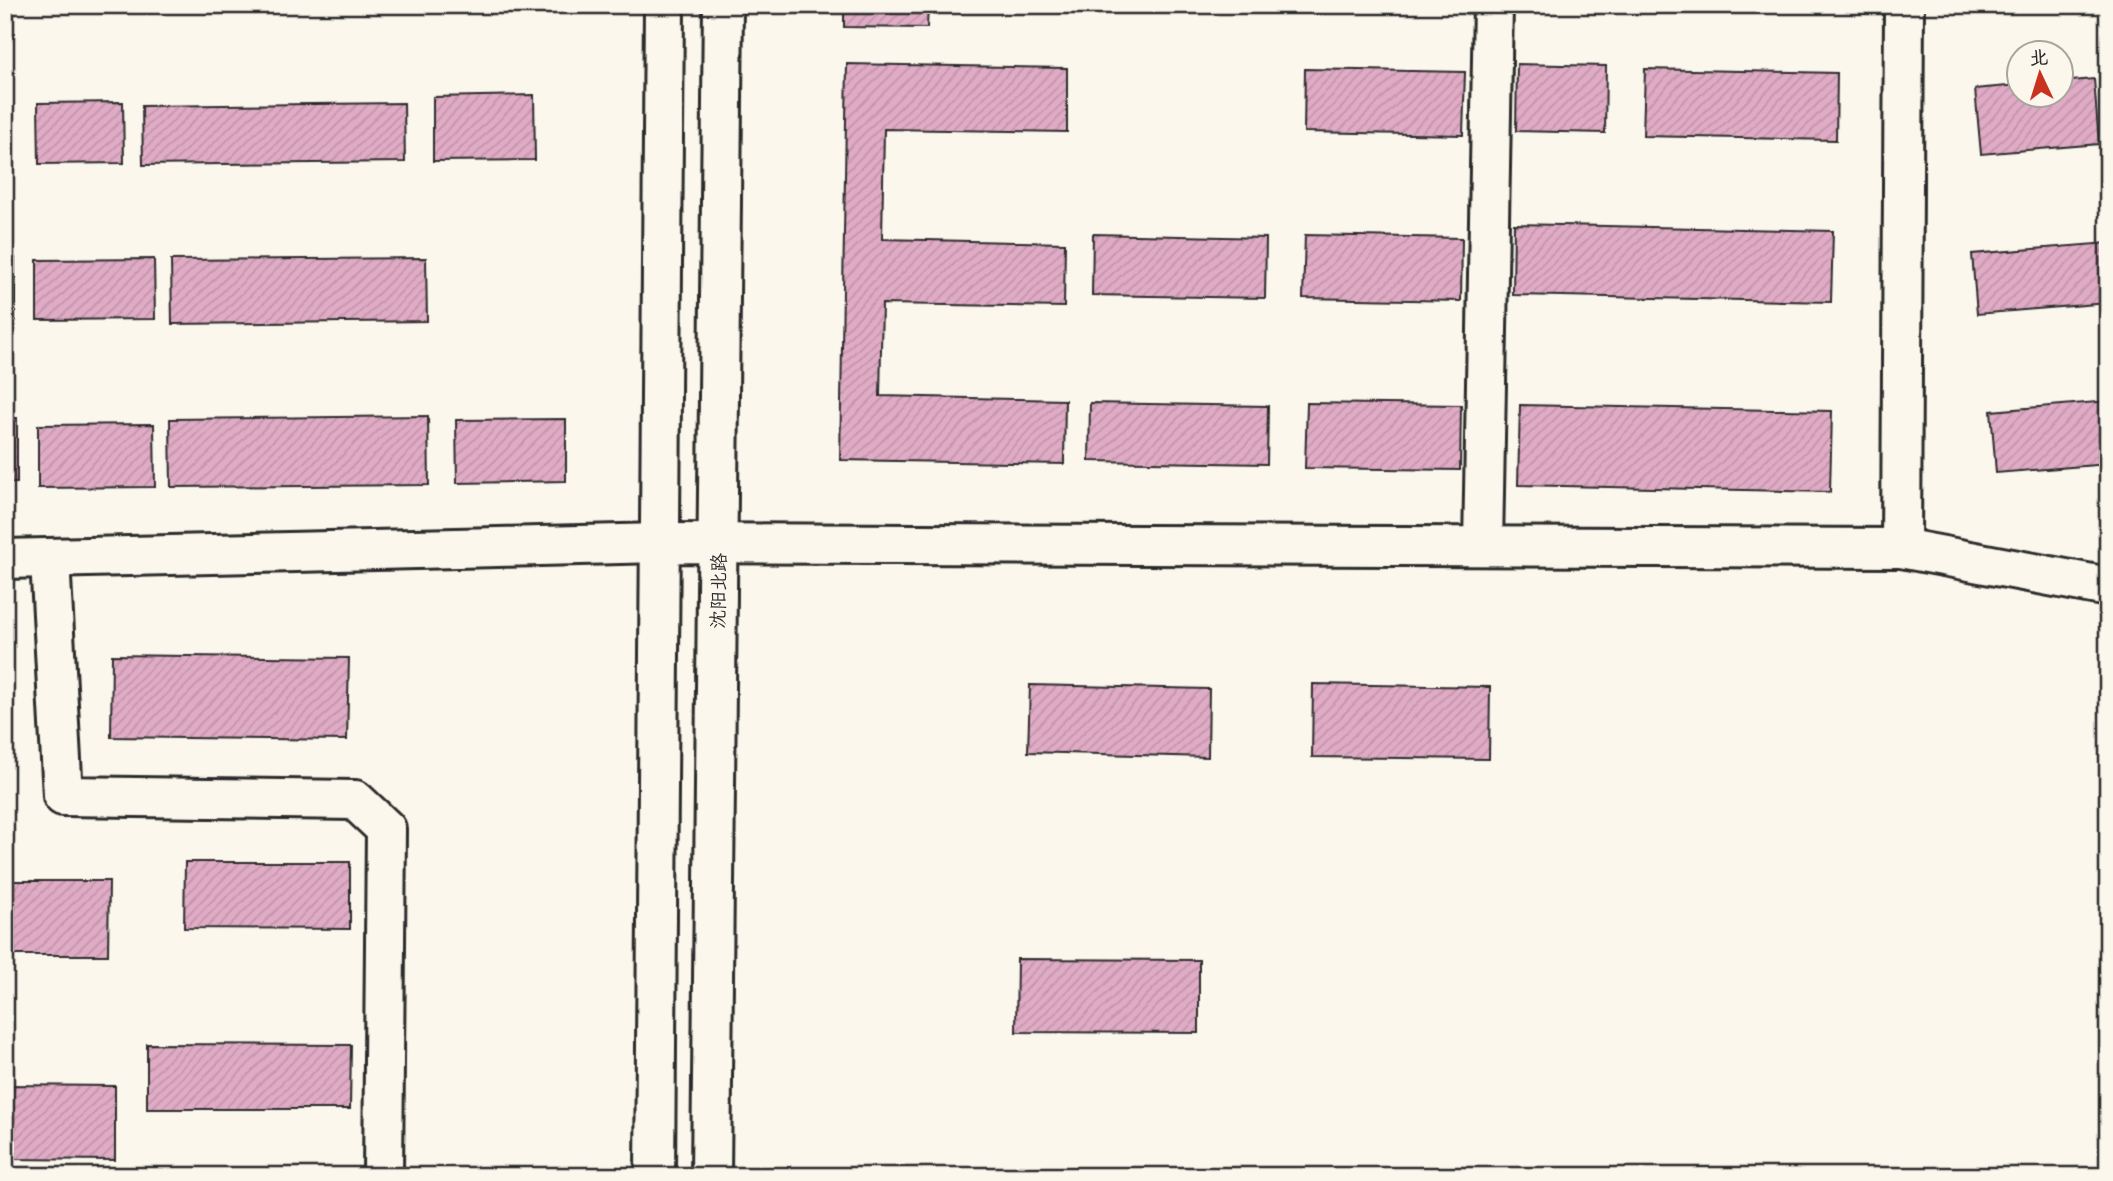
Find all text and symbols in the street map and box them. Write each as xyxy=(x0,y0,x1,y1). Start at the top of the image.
north arrow xyxy=(2004,38,2074,108)
text: 北 xyxy=(2029,45,2049,71)
street label: 沈阳北路 xyxy=(706,553,732,629)

